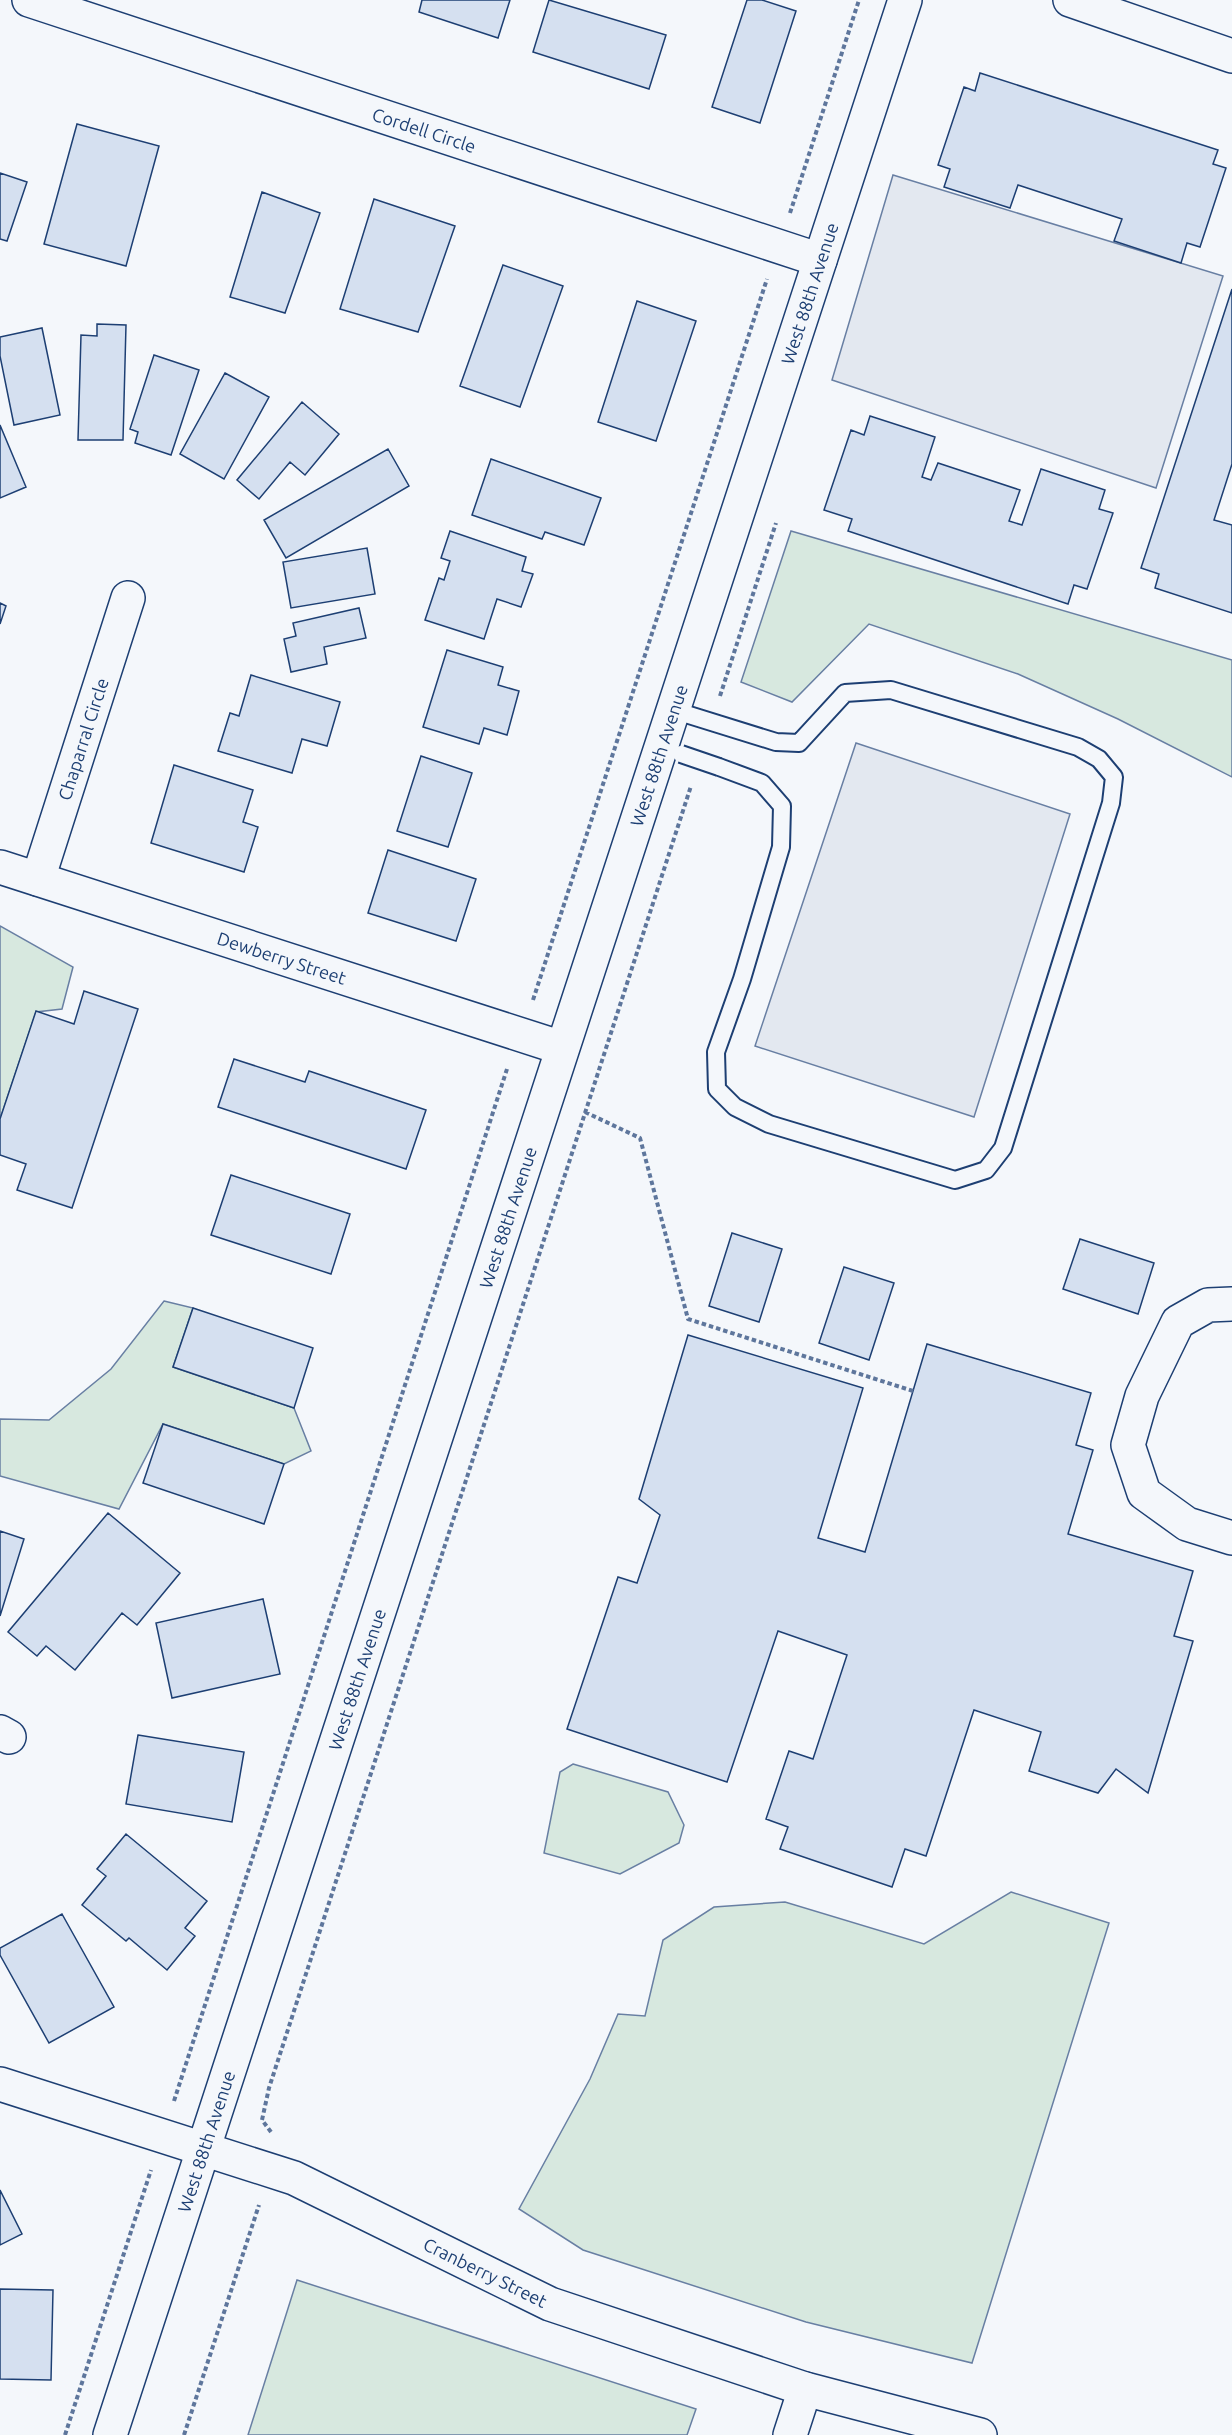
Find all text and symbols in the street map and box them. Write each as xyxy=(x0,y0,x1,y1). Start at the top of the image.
street label: Cordell Circle xyxy=(370,104,478,156)
street label: West 88th Avenue xyxy=(777,220,842,367)
street label: Chaparral Circle xyxy=(54,675,112,803)
street label: West 88th Avenue xyxy=(626,682,691,829)
street label: Dewberry Street xyxy=(215,928,349,988)
street label: West 88th Avenue xyxy=(475,1144,540,1291)
street label: West 88th Avenue xyxy=(324,1606,389,1753)
street label: West 88th Avenue xyxy=(173,2068,238,2215)
street label: Cranberry Street xyxy=(420,2233,550,2311)

